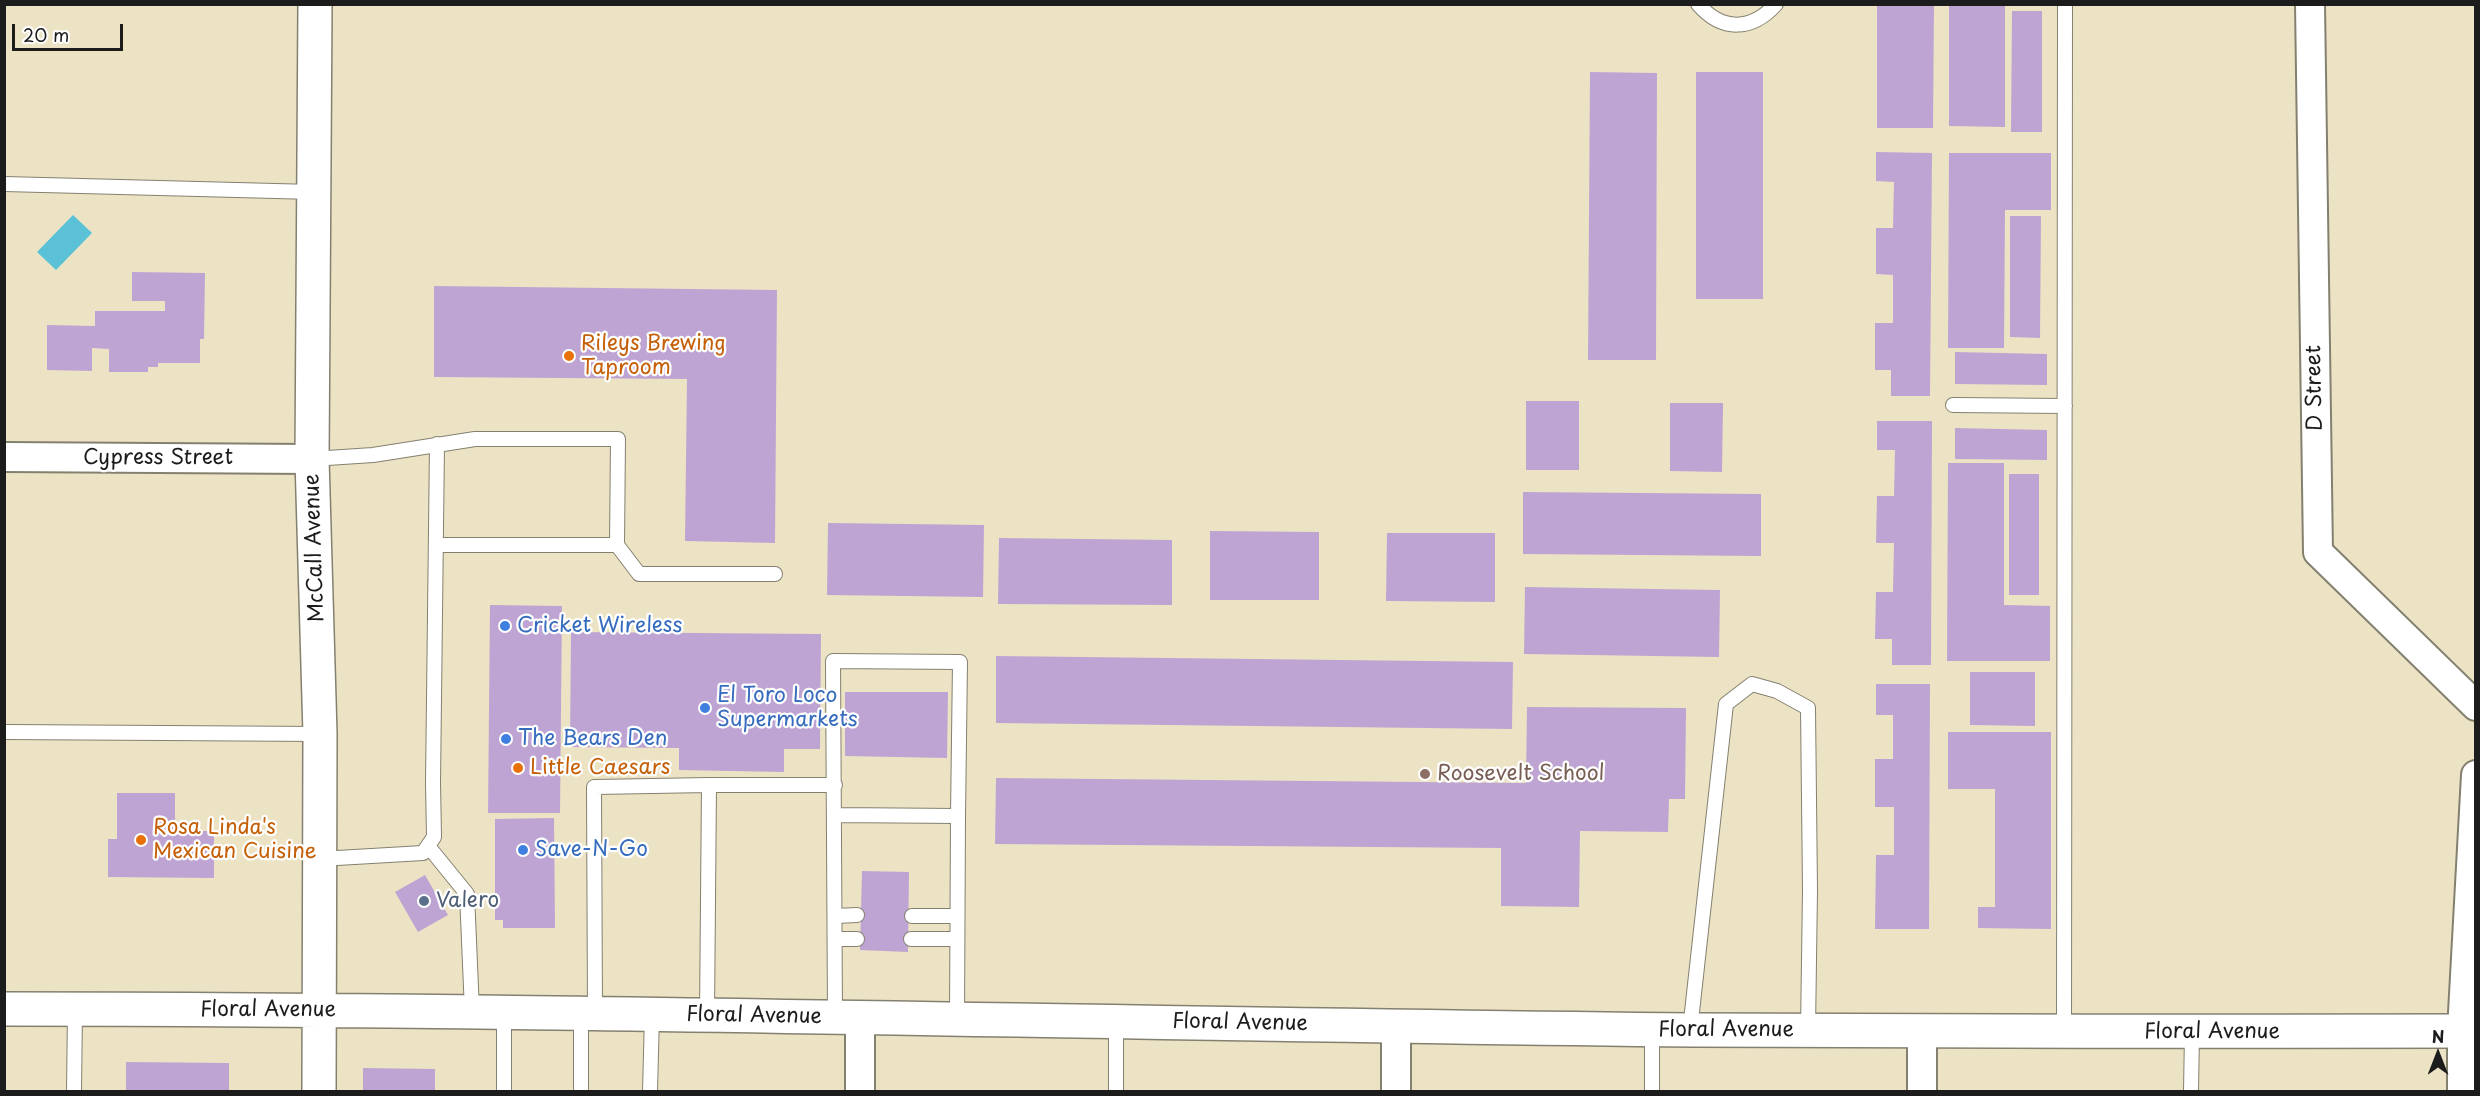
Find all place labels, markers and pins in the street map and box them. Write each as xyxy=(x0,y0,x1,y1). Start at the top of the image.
place label: Rileys Brewing Taproom xyxy=(581,331,726,381)
marker: Rileys Brewing Taproom xyxy=(562,349,576,363)
place label: Cricket Wireless xyxy=(517,613,682,639)
marker: Cricket Wireless xyxy=(498,619,512,633)
place label: El Toro Loco Supermarkets xyxy=(717,683,858,733)
marker: El Toro Loco Supermarkets xyxy=(698,701,712,715)
place label: The Bears Den xyxy=(518,726,667,752)
marker: The Bears Den xyxy=(499,732,513,746)
place label: Little Caesars xyxy=(530,755,670,781)
marker: Little Caesars xyxy=(511,761,525,775)
place label: Roosevelt School xyxy=(1437,761,1605,787)
marker: Roosevelt School xyxy=(1418,767,1432,781)
place label: Rosa Linda's Mexican Cuisine xyxy=(153,815,317,865)
marker: Rosa Linda's Mexican Cuisine xyxy=(134,833,148,847)
place label: Save-N-Go xyxy=(535,837,648,863)
marker: Save-N-Go xyxy=(516,843,530,857)
place label: Valero xyxy=(436,888,499,914)
marker: Valero xyxy=(417,894,431,908)

